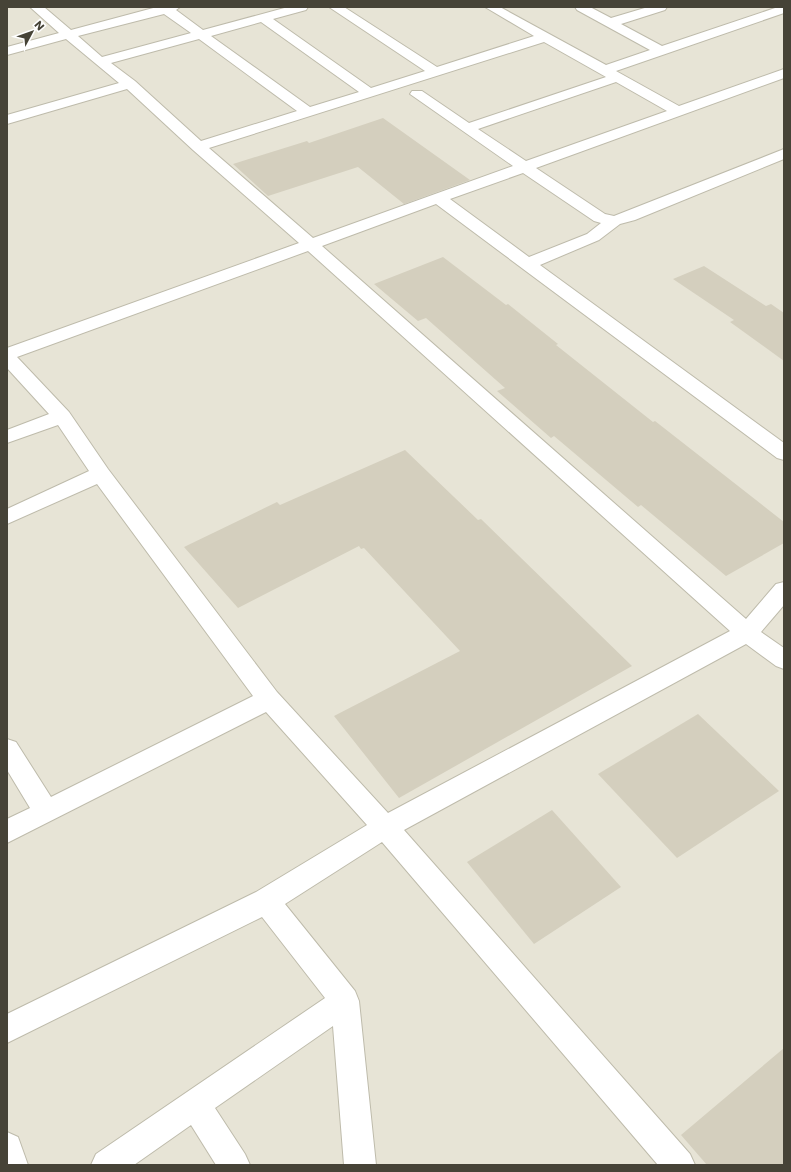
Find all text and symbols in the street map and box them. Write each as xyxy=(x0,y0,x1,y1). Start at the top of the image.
north arrow xyxy=(12,12,52,52)
text: N xyxy=(31,17,48,34)

